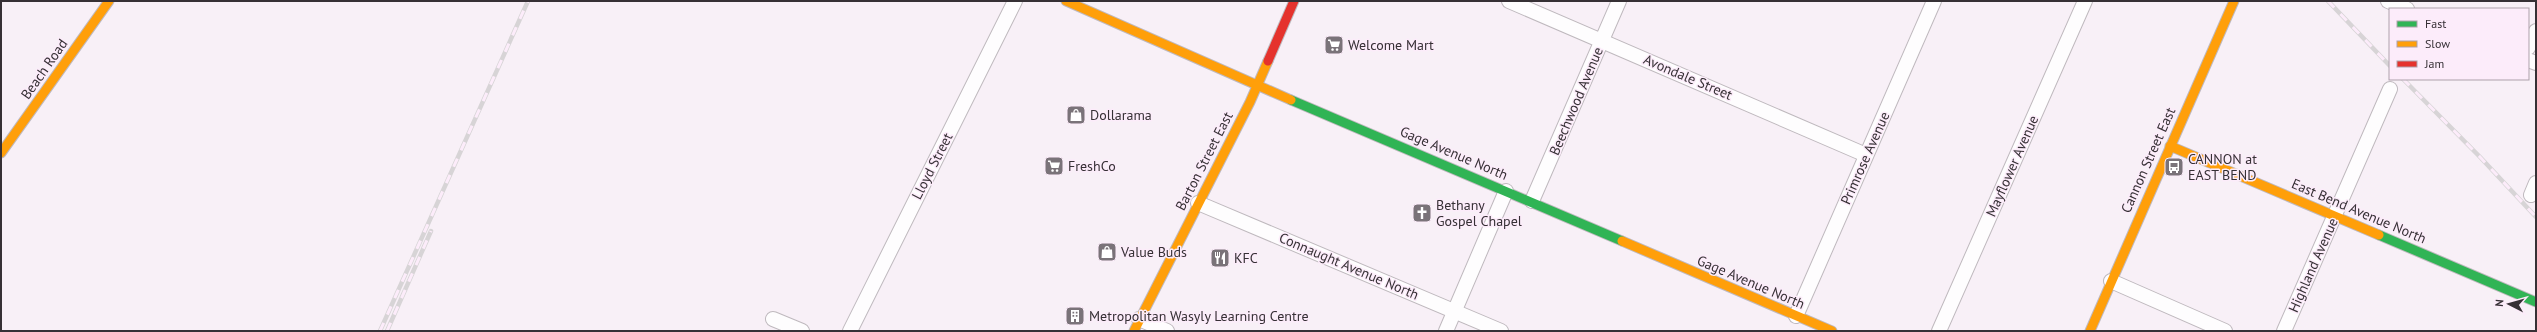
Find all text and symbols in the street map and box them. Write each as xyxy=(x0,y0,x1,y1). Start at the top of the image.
legend xyxy=(2389,8,2529,80)
text: Fast xyxy=(2425,16,2446,31)
supermarket icon: Welcome Mart xyxy=(1323,34,1345,56)
street label: Beach Road xyxy=(17,35,71,103)
place label: Welcome Mart xyxy=(1348,36,1434,54)
text: Slow xyxy=(2425,36,2450,51)
street label: Beechwood Avenue xyxy=(1545,44,1607,158)
street label: Avondale Street xyxy=(1641,50,1735,104)
text: Jam xyxy=(2424,56,2444,71)
shop icon: Dollarama xyxy=(1065,104,1087,126)
street label: Cannon Street East xyxy=(2117,104,2179,216)
place label: Dollarama xyxy=(1090,106,1152,124)
street label: Barton Street East xyxy=(1171,108,1237,213)
street label: Primrose Avenue xyxy=(1837,109,1893,207)
street label: Mayflower Avenue xyxy=(1982,113,2042,219)
street label: Gage Avenue North xyxy=(1397,122,1511,184)
street label: Lloyd Street xyxy=(908,130,957,202)
place label: CANNON at EAST BEND xyxy=(2188,150,2257,184)
supermarket icon: FreshCo xyxy=(1043,155,1065,177)
bus stop icon: CANNON at EAST BEND xyxy=(2163,156,2185,178)
place label: FreshCo xyxy=(1068,157,1116,175)
street label: East Bend Avenue North xyxy=(2289,174,2429,248)
place label: Bethany Gospel Chapel xyxy=(1436,196,1522,230)
church icon: Bethany Gospel Chapel xyxy=(1411,202,1433,224)
street label: Highland Avenue xyxy=(2284,215,2342,315)
street label: Connaught Avenue North xyxy=(1276,228,1422,304)
shop icon: Value Buds xyxy=(1096,241,1118,263)
place label: Value Buds xyxy=(1120,243,1187,261)
restaurant icon: KFC xyxy=(1209,247,1231,269)
place label: KFC xyxy=(1234,249,1258,267)
street label: Gage Avenue North xyxy=(1694,251,1808,313)
north arrow xyxy=(2489,284,2529,324)
text: N xyxy=(2492,299,2506,307)
building icon: Metropolitan Wasyly Learning Centre xyxy=(1064,305,1086,327)
place label: Metropolitan Wasyly Learning Centre xyxy=(1089,307,1309,325)

